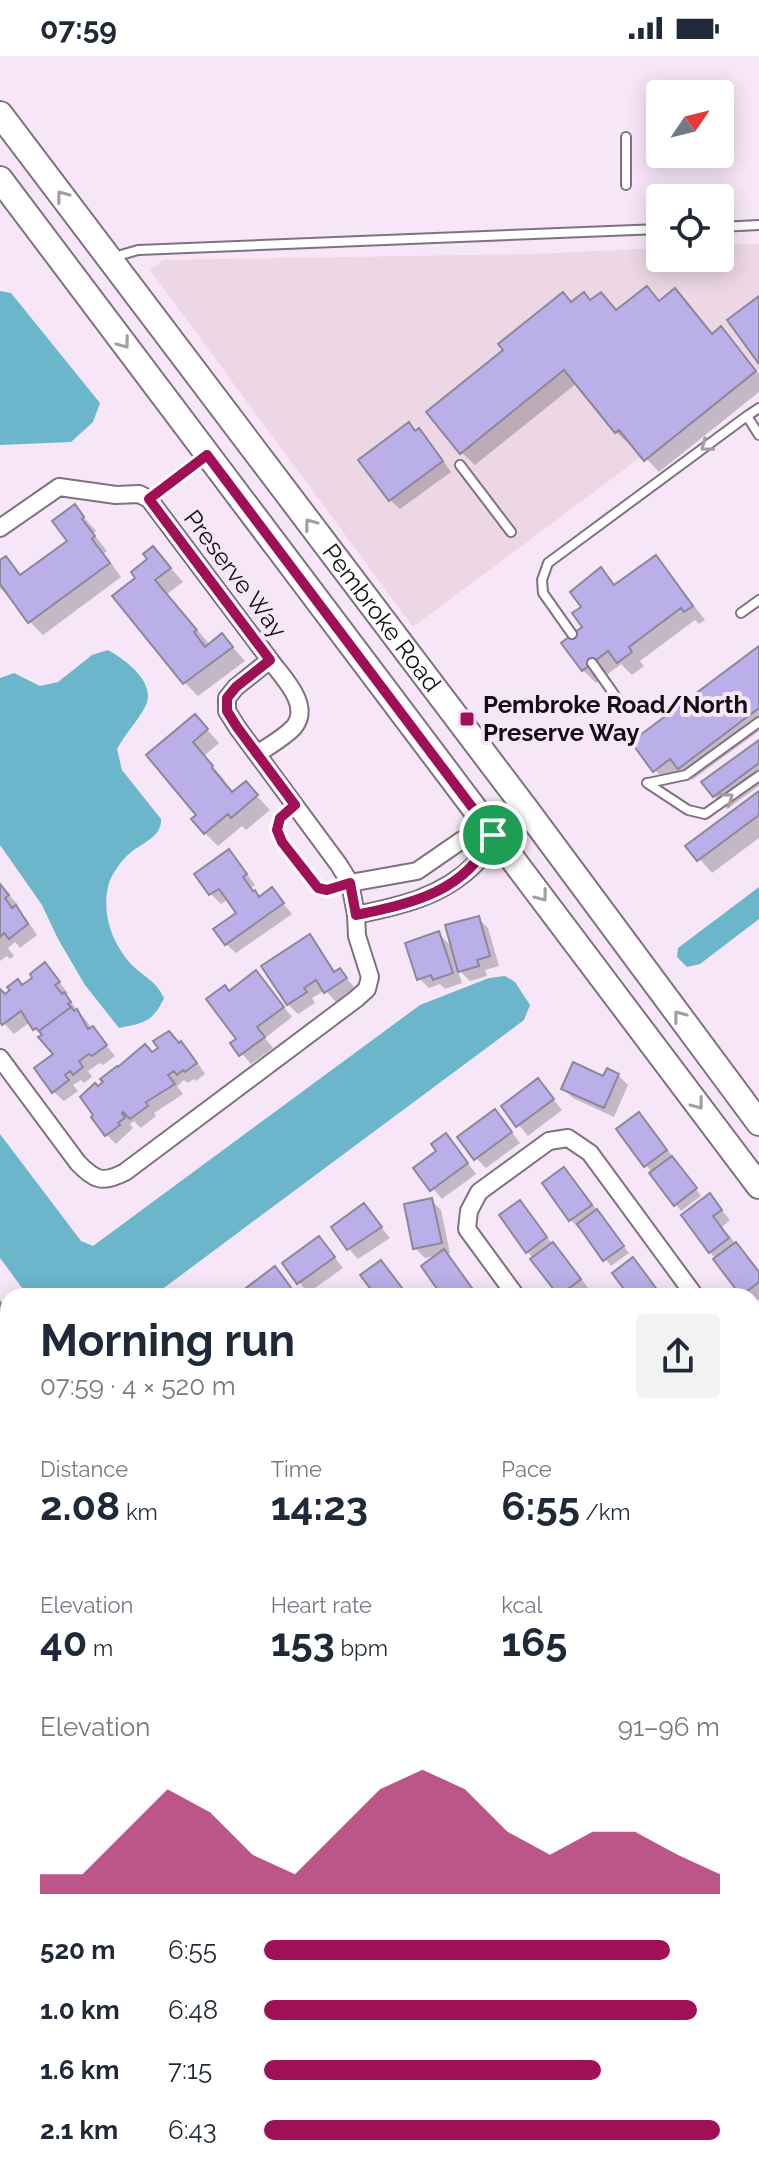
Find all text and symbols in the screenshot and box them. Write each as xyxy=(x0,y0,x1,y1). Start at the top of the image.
text: 07:59 xyxy=(40,11,117,46)
north arrow xyxy=(646,80,734,168)
map controls xyxy=(646,80,734,272)
button: locate xyxy=(646,184,734,272)
one-way arrow xyxy=(57,190,71,205)
one-way arrow xyxy=(114,334,128,349)
one-way arrow xyxy=(701,436,715,451)
street label: Preserve Way xyxy=(178,504,293,643)
one-way arrow xyxy=(305,518,319,533)
street label: Pembroke Road xyxy=(317,538,447,697)
place label: Pembroke Road/North Preserve Way xyxy=(483,690,748,747)
marker: Pembroke Road/North Preserve Way xyxy=(458,710,476,728)
one-way arrow xyxy=(719,793,733,808)
pin xyxy=(459,801,527,869)
icon: arrive xyxy=(471,813,515,857)
one-way arrow xyxy=(532,887,547,902)
one-way arrow xyxy=(674,1010,689,1024)
one-way arrow xyxy=(688,1095,702,1110)
button: share xyxy=(636,1314,720,1398)
text: Morning run xyxy=(40,1315,295,1366)
text: 07:59 · 4 × 520 m xyxy=(40,1371,236,1401)
text: Distance xyxy=(40,1456,128,1482)
text: Time xyxy=(271,1456,322,1482)
text: Pace xyxy=(501,1456,552,1482)
text: 2.08 xyxy=(40,1482,120,1529)
text: 14:23 xyxy=(271,1482,368,1529)
text: 6:55 xyxy=(501,1482,580,1529)
text: km xyxy=(120,1499,158,1525)
text: /km xyxy=(580,1499,631,1525)
text: Elevation xyxy=(40,1592,133,1618)
text: Heart rate xyxy=(271,1592,372,1618)
text: kcal xyxy=(501,1592,542,1618)
text: 40 xyxy=(40,1618,87,1665)
text: 153 xyxy=(271,1618,335,1665)
text: 165 xyxy=(501,1618,568,1665)
text: m xyxy=(87,1635,113,1661)
text: bpm xyxy=(335,1635,388,1661)
text: Elevation xyxy=(40,1712,150,1742)
text: 91–96 m xyxy=(618,1712,720,1742)
text: 520 m xyxy=(40,1935,115,1965)
text: 6:55 xyxy=(168,1935,217,1965)
text: 1.0 km xyxy=(40,1995,120,2025)
text: 6:48 xyxy=(168,1995,218,2025)
text: 1.6 km xyxy=(40,2055,119,2085)
text: 7:15 xyxy=(168,2055,212,2085)
text: 2.1 km xyxy=(40,2115,118,2145)
text: 6:43 xyxy=(168,2115,217,2145)

